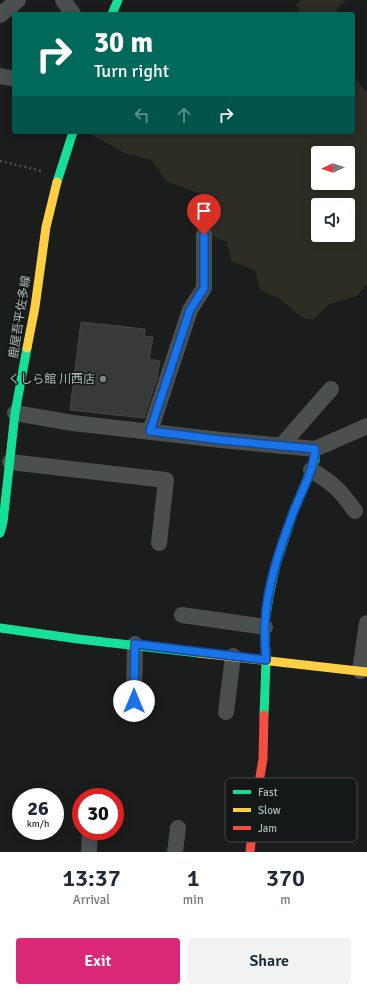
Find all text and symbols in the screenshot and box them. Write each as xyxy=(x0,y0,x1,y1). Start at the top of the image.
text: 30 m xyxy=(94,26,153,60)
icon: right xyxy=(28,28,80,80)
text: Turn right xyxy=(94,60,169,82)
icon: left xyxy=(131,104,153,126)
icon: ahead xyxy=(173,104,195,126)
icon: right xyxy=(215,104,237,126)
north arrow xyxy=(311,146,355,190)
map controls xyxy=(311,146,355,242)
pin xyxy=(187,194,221,235)
button: sound xyxy=(311,198,355,242)
icon: arrive xyxy=(193,200,215,222)
street label: 鹿屋吾平佐多線 xyxy=(6,274,34,360)
place label: くしら館 川西店 xyxy=(8,372,95,387)
marker: くしら館 川西店 xyxy=(98,374,108,384)
position arrow xyxy=(113,680,155,722)
legend xyxy=(225,778,357,842)
text: Fast xyxy=(258,786,278,799)
speed limit sign: 30 xyxy=(72,788,124,840)
text: 26 xyxy=(27,796,49,821)
text: Slow xyxy=(258,804,281,817)
text: km/h xyxy=(27,818,49,830)
text: Jam xyxy=(258,822,277,835)
text: 13:37 xyxy=(62,863,121,893)
text: 1 xyxy=(187,863,200,893)
text: 370 xyxy=(266,863,305,893)
text: Arrival xyxy=(73,892,110,908)
text: min xyxy=(183,892,204,908)
text: m xyxy=(280,892,291,908)
button: Exit xyxy=(16,938,180,984)
button: Share xyxy=(188,938,351,984)

